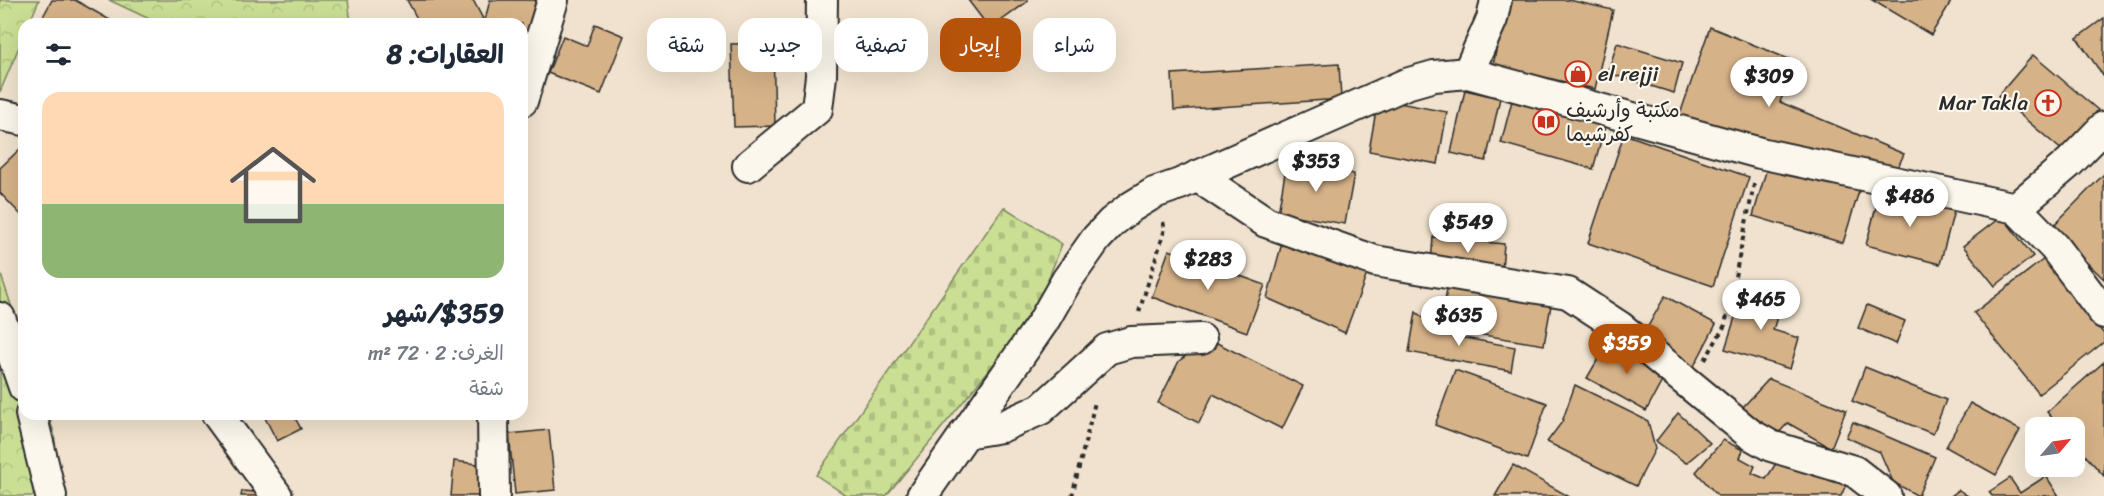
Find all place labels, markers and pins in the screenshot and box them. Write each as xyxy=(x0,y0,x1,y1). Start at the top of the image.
place label: el rejji xyxy=(1598,55,1660,93)
pin: $309 xyxy=(1733,57,1805,108)
shop icon: el rejji xyxy=(1563,59,1593,89)
place label: Mar Takla xyxy=(1939,84,2028,122)
church icon: Mar Takla xyxy=(2033,88,2063,118)
place label: مكتبة وأرشيف كفرشيما xyxy=(1566,91,1680,153)
library icon: مكتبة وأرشيف كفرشيما xyxy=(1531,107,1561,137)
pin: $353 xyxy=(1280,142,1352,193)
pin: $486 xyxy=(1874,177,1946,228)
pin: $549 xyxy=(1432,203,1504,254)
pin: $283 xyxy=(1172,240,1244,291)
pin: $465 xyxy=(1725,280,1797,331)
pin: $635 xyxy=(1423,296,1495,347)
pin: $359 xyxy=(1591,324,1663,375)

